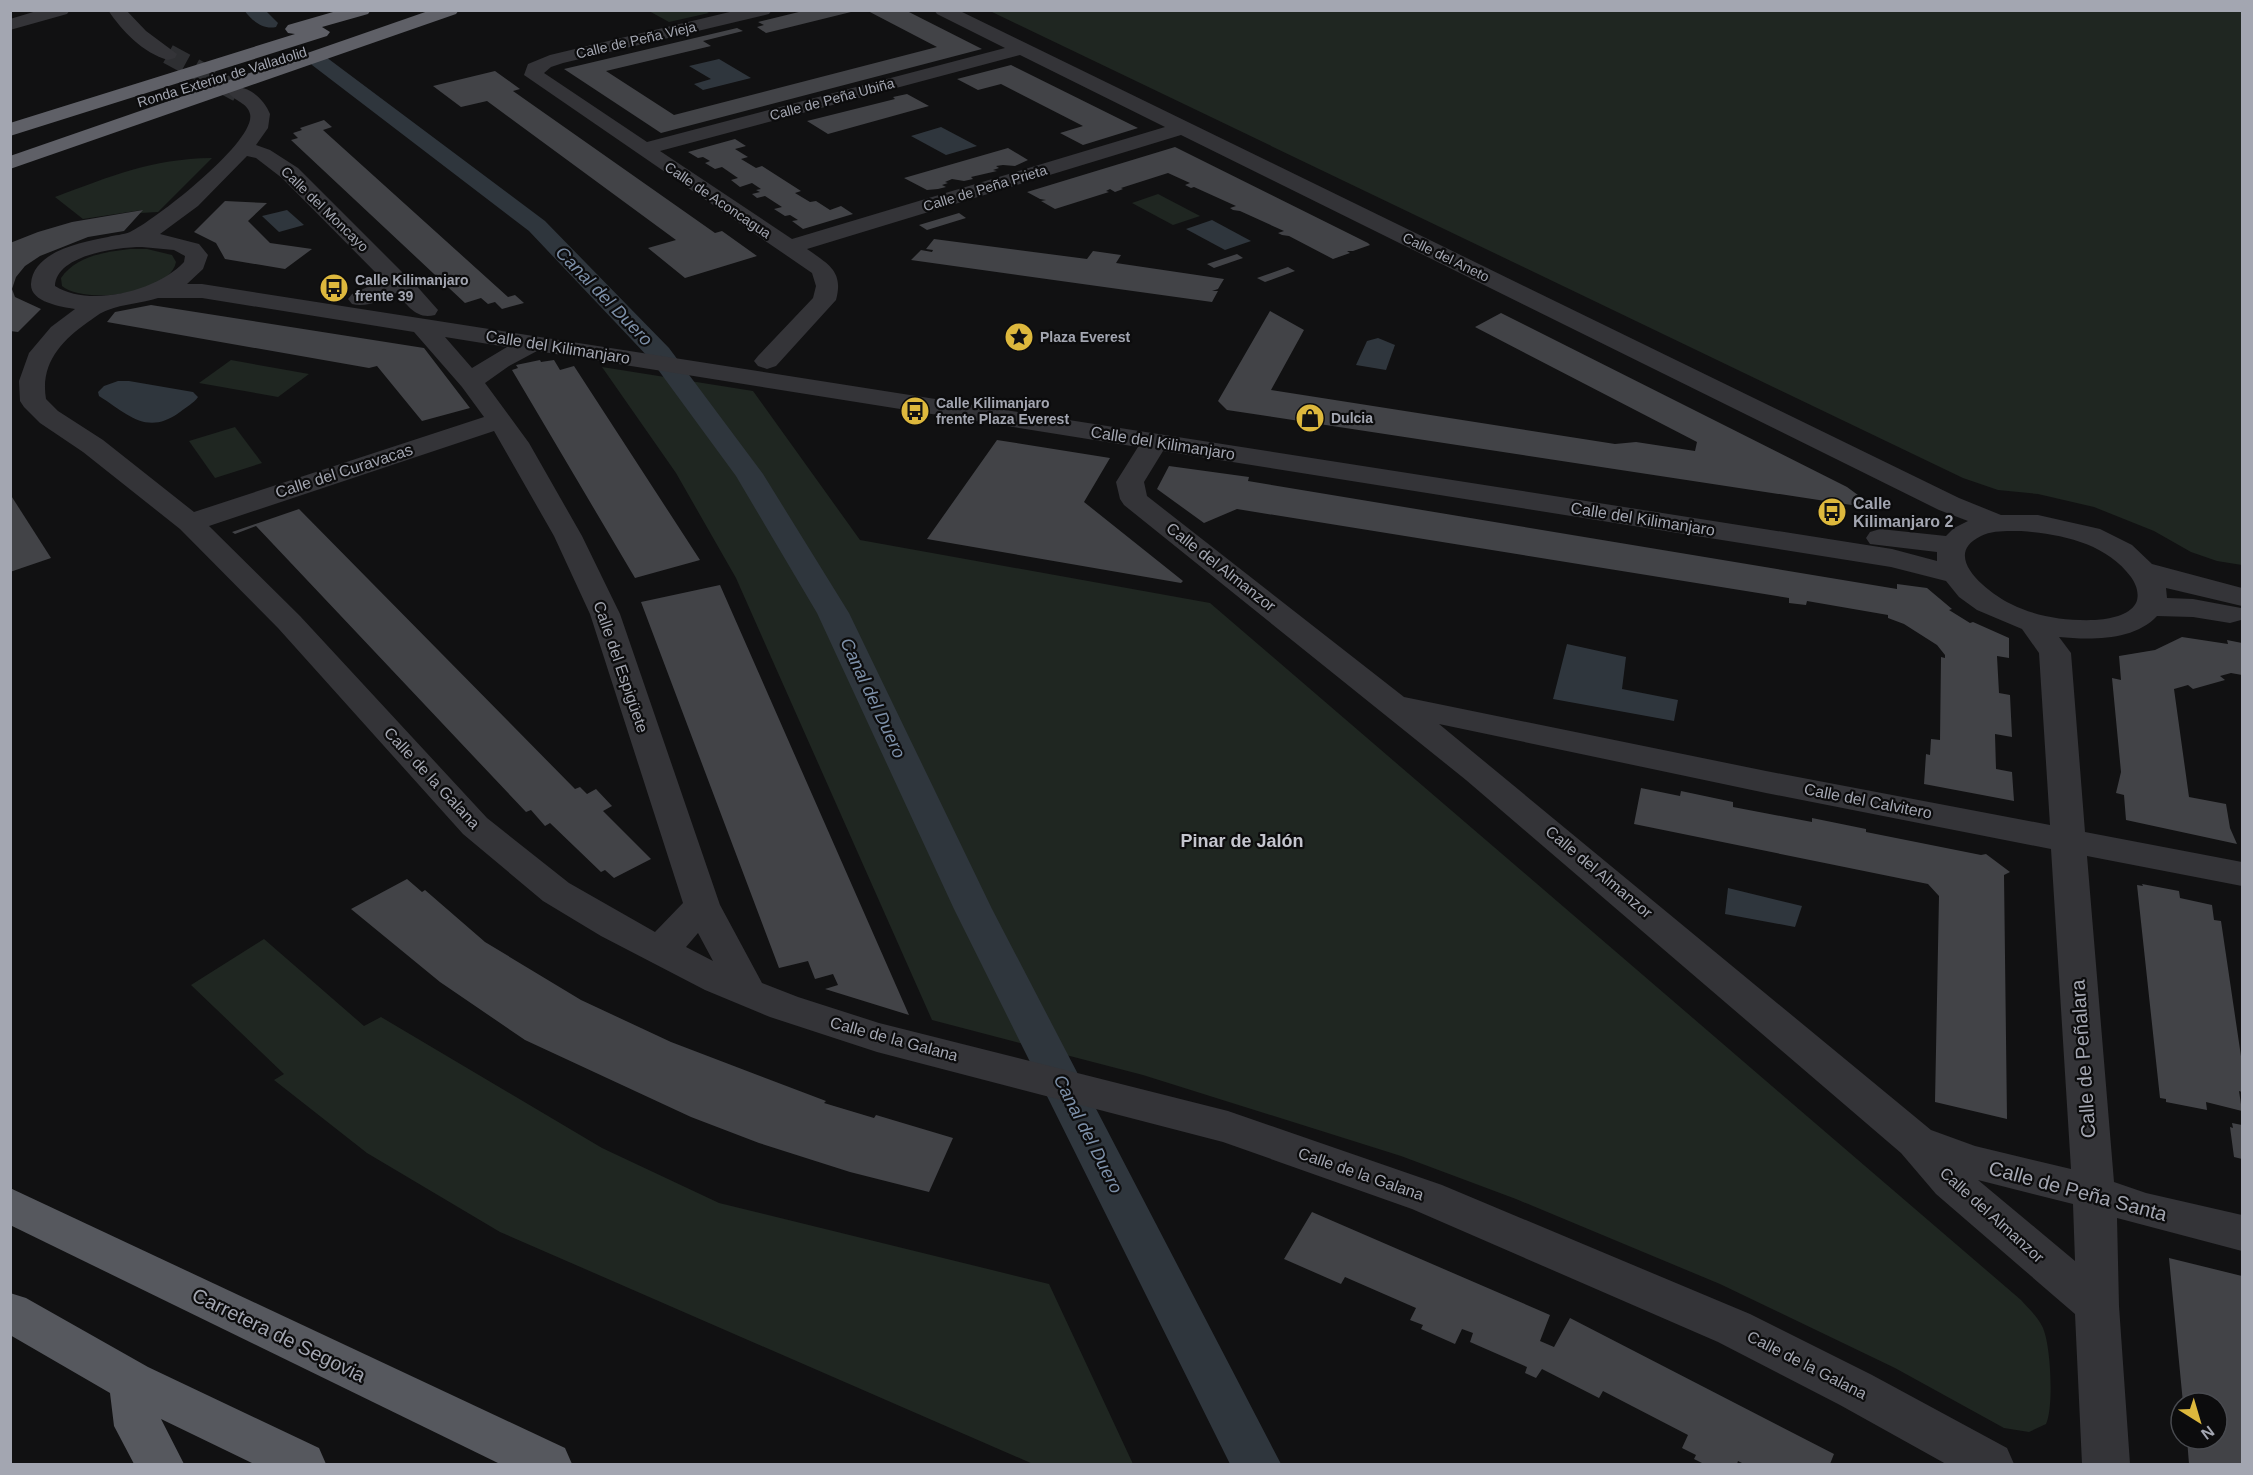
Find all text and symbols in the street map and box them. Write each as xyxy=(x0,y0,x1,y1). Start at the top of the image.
street label: Calle de Peña Vieja xyxy=(574,18,698,62)
street label: Ronda Exterior de Valladolid xyxy=(135,44,309,110)
street label: Calle de Peña Ubiña xyxy=(768,75,896,123)
street label: Calle de Aconcagua xyxy=(662,159,774,242)
street label: Calle de Peña Prieta xyxy=(921,162,1049,214)
street label: Calle del Moncayo xyxy=(278,163,372,255)
street label: Calle del Aneto xyxy=(1400,229,1492,285)
water label: Canal del Duero xyxy=(552,242,656,350)
bus stop icon: Calle Kilimanjaro frente 39 xyxy=(318,272,350,304)
place label: Calle Kilimanjaro frente 39 xyxy=(355,272,469,304)
place icon: Plaza Everest xyxy=(1003,321,1035,353)
street label: Calle del Kilimanjaro xyxy=(485,327,631,367)
place label: Plaza Everest xyxy=(1040,329,1131,345)
bus stop icon: Calle Kilimanjaro frente Plaza Everest xyxy=(899,395,931,427)
place label: Calle Kilimanjaro frente Plaza Everest xyxy=(936,395,1069,427)
shop icon: Dulcia xyxy=(1294,402,1326,434)
place label: Dulcia xyxy=(1331,410,1373,426)
street label: Calle del Kilimanjaro xyxy=(1090,423,1236,463)
street label: Calle del Curavacas xyxy=(273,441,415,501)
place label: Calle Kilimanjaro 2 xyxy=(1853,495,1954,530)
bus stop icon: Calle Kilimanjaro 2 xyxy=(1816,496,1848,528)
street label: Calle del Kilimanjaro xyxy=(1570,499,1716,539)
street label: Calle del Almanzor xyxy=(1163,519,1279,615)
street label: Calle del Espigüete xyxy=(591,599,652,735)
water label: Canal del Duero xyxy=(836,635,910,761)
street label: Calle de la Galana xyxy=(381,724,483,832)
street label: Calle del Calvitero xyxy=(1803,780,1933,822)
street label: Calle del Almanzor xyxy=(1542,823,1656,922)
district label: Pinar de Jalón xyxy=(1180,831,1304,851)
street label: Calle de Peñalara xyxy=(2066,978,2100,1139)
street label: Calle de la Galana xyxy=(828,1014,960,1064)
water label: Canal del Duero xyxy=(1050,1072,1126,1196)
street label: Calle de la Galana xyxy=(1296,1145,1426,1203)
street label: Calle de Peña Santa xyxy=(1987,1157,2170,1226)
street label: Calle del Almanzor xyxy=(1937,1164,2048,1266)
street label: Carretera de Segovia xyxy=(189,1283,370,1387)
street label: Calle de la Galana xyxy=(1744,1328,1870,1403)
north arrow xyxy=(2169,1391,2229,1451)
text: N xyxy=(2198,1422,2217,1443)

